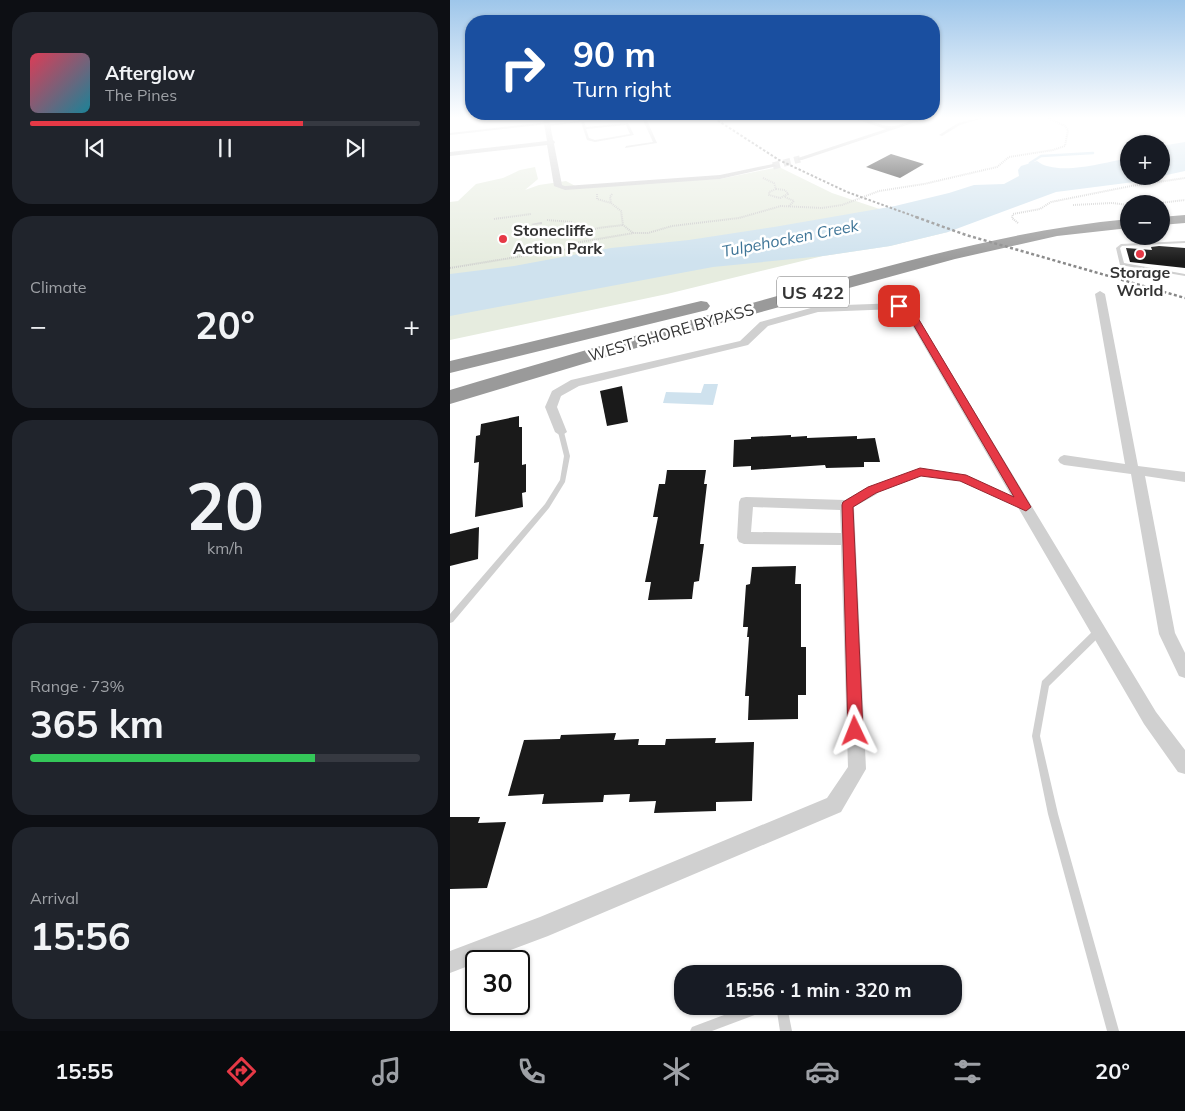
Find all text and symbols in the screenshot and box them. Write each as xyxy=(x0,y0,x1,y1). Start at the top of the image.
text: 90 m xyxy=(573,32,656,76)
icon: right xyxy=(490,35,555,100)
text: Afterglow xyxy=(105,61,195,85)
text: Turn right xyxy=(573,75,671,103)
text: The Pines xyxy=(105,85,177,105)
icon: previous xyxy=(81,134,109,162)
icon: pause xyxy=(211,134,239,162)
icon: next xyxy=(341,134,369,162)
map controls xyxy=(1120,135,1170,245)
button: + xyxy=(1120,135,1170,185)
button: − xyxy=(1120,195,1170,245)
water label: Tulpehocken Creek xyxy=(720,215,861,261)
place label: Stonecliffe Action Park xyxy=(513,220,603,258)
marker: Stonecliffe Action Park xyxy=(497,233,509,245)
marker: Storage World xyxy=(1134,248,1146,260)
place label: Storage World xyxy=(1110,262,1171,300)
road number: US 422 xyxy=(777,276,849,308)
text: Climate xyxy=(30,277,86,297)
pin xyxy=(878,285,920,327)
icon: arrive xyxy=(885,292,913,320)
street label: WEST SHORE BYPASS xyxy=(586,299,756,365)
text: 20° xyxy=(195,301,255,349)
text: − xyxy=(30,308,47,343)
text: + xyxy=(403,308,420,343)
text: 20 xyxy=(186,465,264,546)
text: km/h xyxy=(207,538,243,558)
text: Range · 73% xyxy=(30,676,125,696)
text: 365 km xyxy=(30,700,164,748)
position arrow xyxy=(828,704,880,756)
text: Arrival xyxy=(30,888,79,908)
text: 15:56 xyxy=(30,912,131,960)
speed limit sign: 30 xyxy=(465,950,530,1015)
text: 15:56 · 1 min · 320 m xyxy=(724,978,912,1002)
icon: directions xyxy=(224,1054,259,1089)
icon: music xyxy=(369,1054,404,1089)
icon: phone xyxy=(514,1054,549,1089)
icon: climate xyxy=(659,1054,694,1089)
icon: car xyxy=(805,1054,840,1089)
icon: filters xyxy=(950,1054,985,1089)
text: 15:55 xyxy=(55,1057,113,1085)
text: 20° xyxy=(1095,1057,1130,1085)

